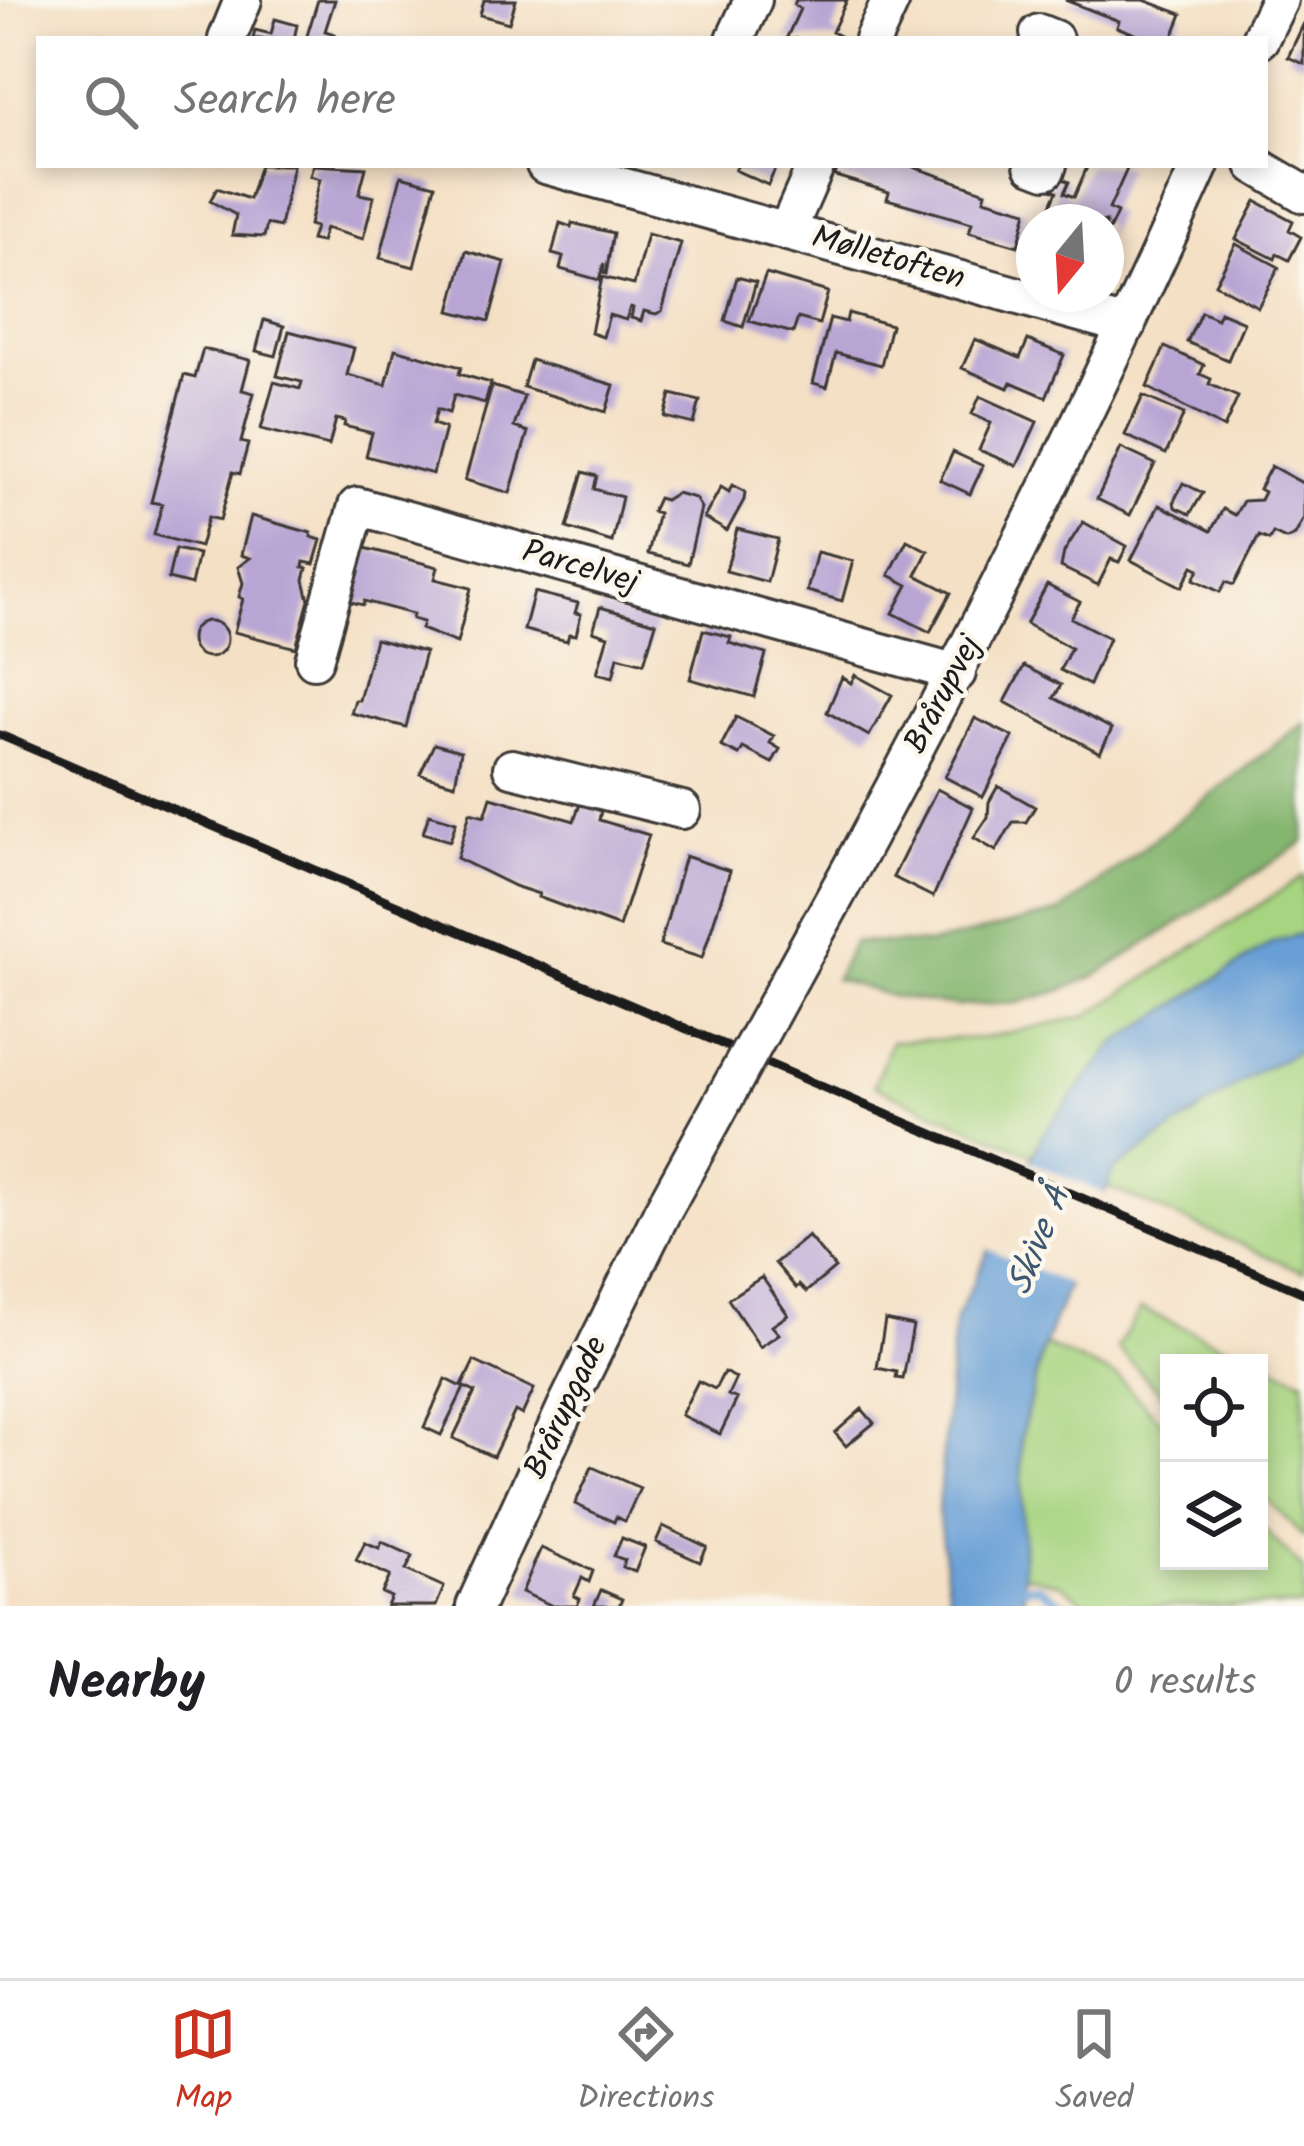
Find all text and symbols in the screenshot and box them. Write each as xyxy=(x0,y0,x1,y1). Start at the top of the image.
search box xyxy=(36,36,1268,168)
text: Search here xyxy=(174,66,396,138)
icon: search xyxy=(78,69,144,135)
north arrow xyxy=(1016,204,1124,312)
street label: Mølletoften xyxy=(805,212,971,306)
street label: Parcelvej xyxy=(515,526,646,610)
street label: Brårupvej xyxy=(891,625,998,764)
water label: Skive Å xyxy=(993,1174,1089,1304)
street label: Brårupgade xyxy=(511,1328,623,1488)
map controls xyxy=(1160,1354,1268,1570)
button: locate xyxy=(1160,1354,1268,1462)
button: layers xyxy=(1160,1462,1268,1570)
text: Nearby xyxy=(48,1644,205,1725)
text: 0 results xyxy=(1114,1653,1256,1715)
tab: Map xyxy=(170,2001,236,2126)
tab: Directions xyxy=(577,2001,714,2126)
tab: Saved xyxy=(1055,2001,1134,2126)

